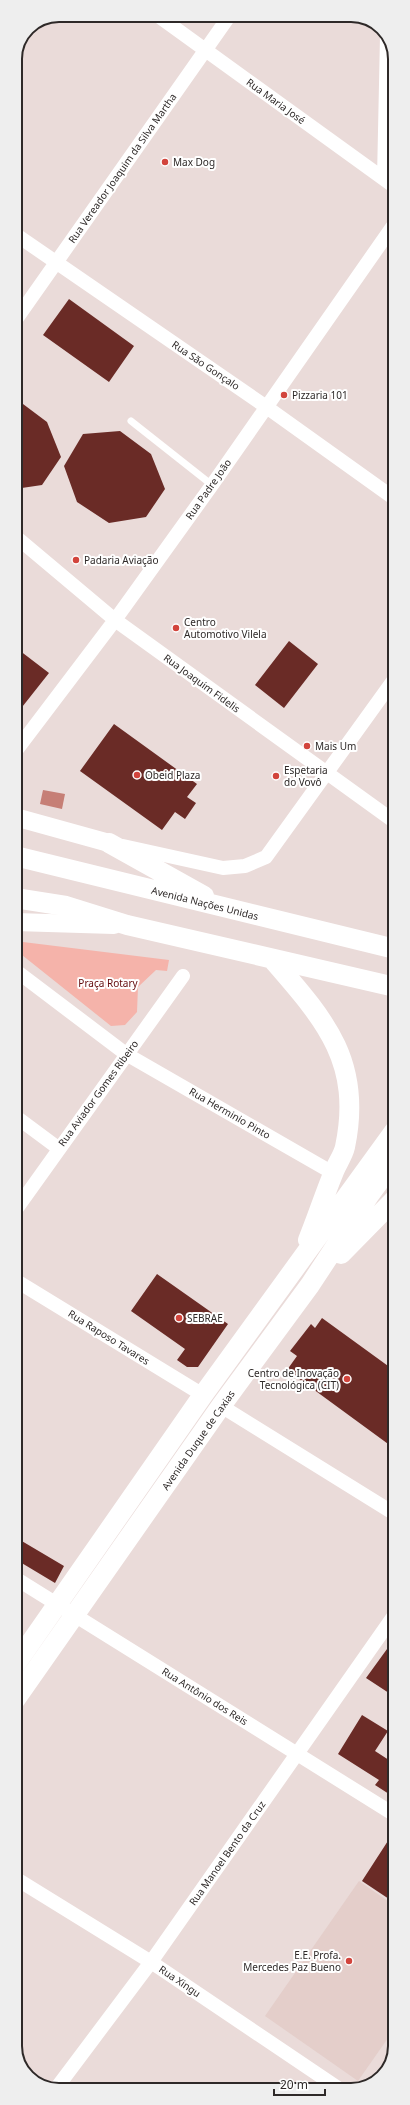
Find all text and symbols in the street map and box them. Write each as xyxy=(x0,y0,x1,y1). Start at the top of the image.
street label: Rua Maria José xyxy=(244,75,308,127)
street label: Rua Vereador Joaquim da Silva Martha xyxy=(65,90,179,246)
place label: Max Dog xyxy=(173,155,215,169)
marker: Max Dog xyxy=(160,157,170,167)
street label: Rua São Gonçalo xyxy=(169,337,243,393)
place label: Pizzaria 101 xyxy=(292,388,348,402)
marker: Pizzaria 101 xyxy=(279,390,289,400)
street label: Rua Padre João xyxy=(182,456,234,522)
place label: Padaria Aviação xyxy=(84,553,158,567)
marker: Padaria Aviação xyxy=(71,555,81,565)
place label: Centro Automotivo Vilela xyxy=(184,615,267,641)
marker: Centro Automotivo Vilela xyxy=(171,623,181,633)
street label: Rua Joaquim Fidelis xyxy=(161,650,243,716)
place label: Mais Um xyxy=(315,739,356,753)
marker: Mais Um xyxy=(302,741,312,751)
place label: Espetaria do Vovô xyxy=(284,763,328,789)
place label: Obeid Plaza xyxy=(145,768,200,782)
marker: Obeid Plaza xyxy=(132,770,142,780)
marker: Espetaria do Vovô xyxy=(271,771,281,781)
street label: Avenida Nações Unidas xyxy=(150,883,260,923)
park label: Praça Rotary xyxy=(78,976,139,990)
street label: Rua Aviador Gomes Ribeiro xyxy=(55,1037,141,1149)
street label: Rua Herminio Pinto xyxy=(187,1084,273,1142)
street label: Rua Raposo Tavares xyxy=(66,1306,153,1368)
place label: SEBRAE xyxy=(187,1311,223,1325)
marker: SEBRAE xyxy=(174,1313,184,1323)
place label: Centro de Inovação Tecnológica (CIT) xyxy=(248,1366,339,1392)
marker: Centro de Inovação Tecnológica (CIT) xyxy=(342,1374,352,1384)
street label: Avenida Duque de Caxias xyxy=(158,1387,238,1493)
street label: Rua Antônio dos Reis xyxy=(159,1664,251,1728)
street label: Rua Manoel Bento da Cruz xyxy=(186,1798,269,1908)
place label: E.E. Profa. Mercedes Paz Bueno xyxy=(243,1948,341,1974)
marker: E.E. Profa. Mercedes Paz Bueno xyxy=(344,1956,354,1966)
street label: Rua Xingu xyxy=(156,1962,204,2000)
scale bar xyxy=(274,2071,325,2097)
text: 20 m xyxy=(280,2076,308,2093)

